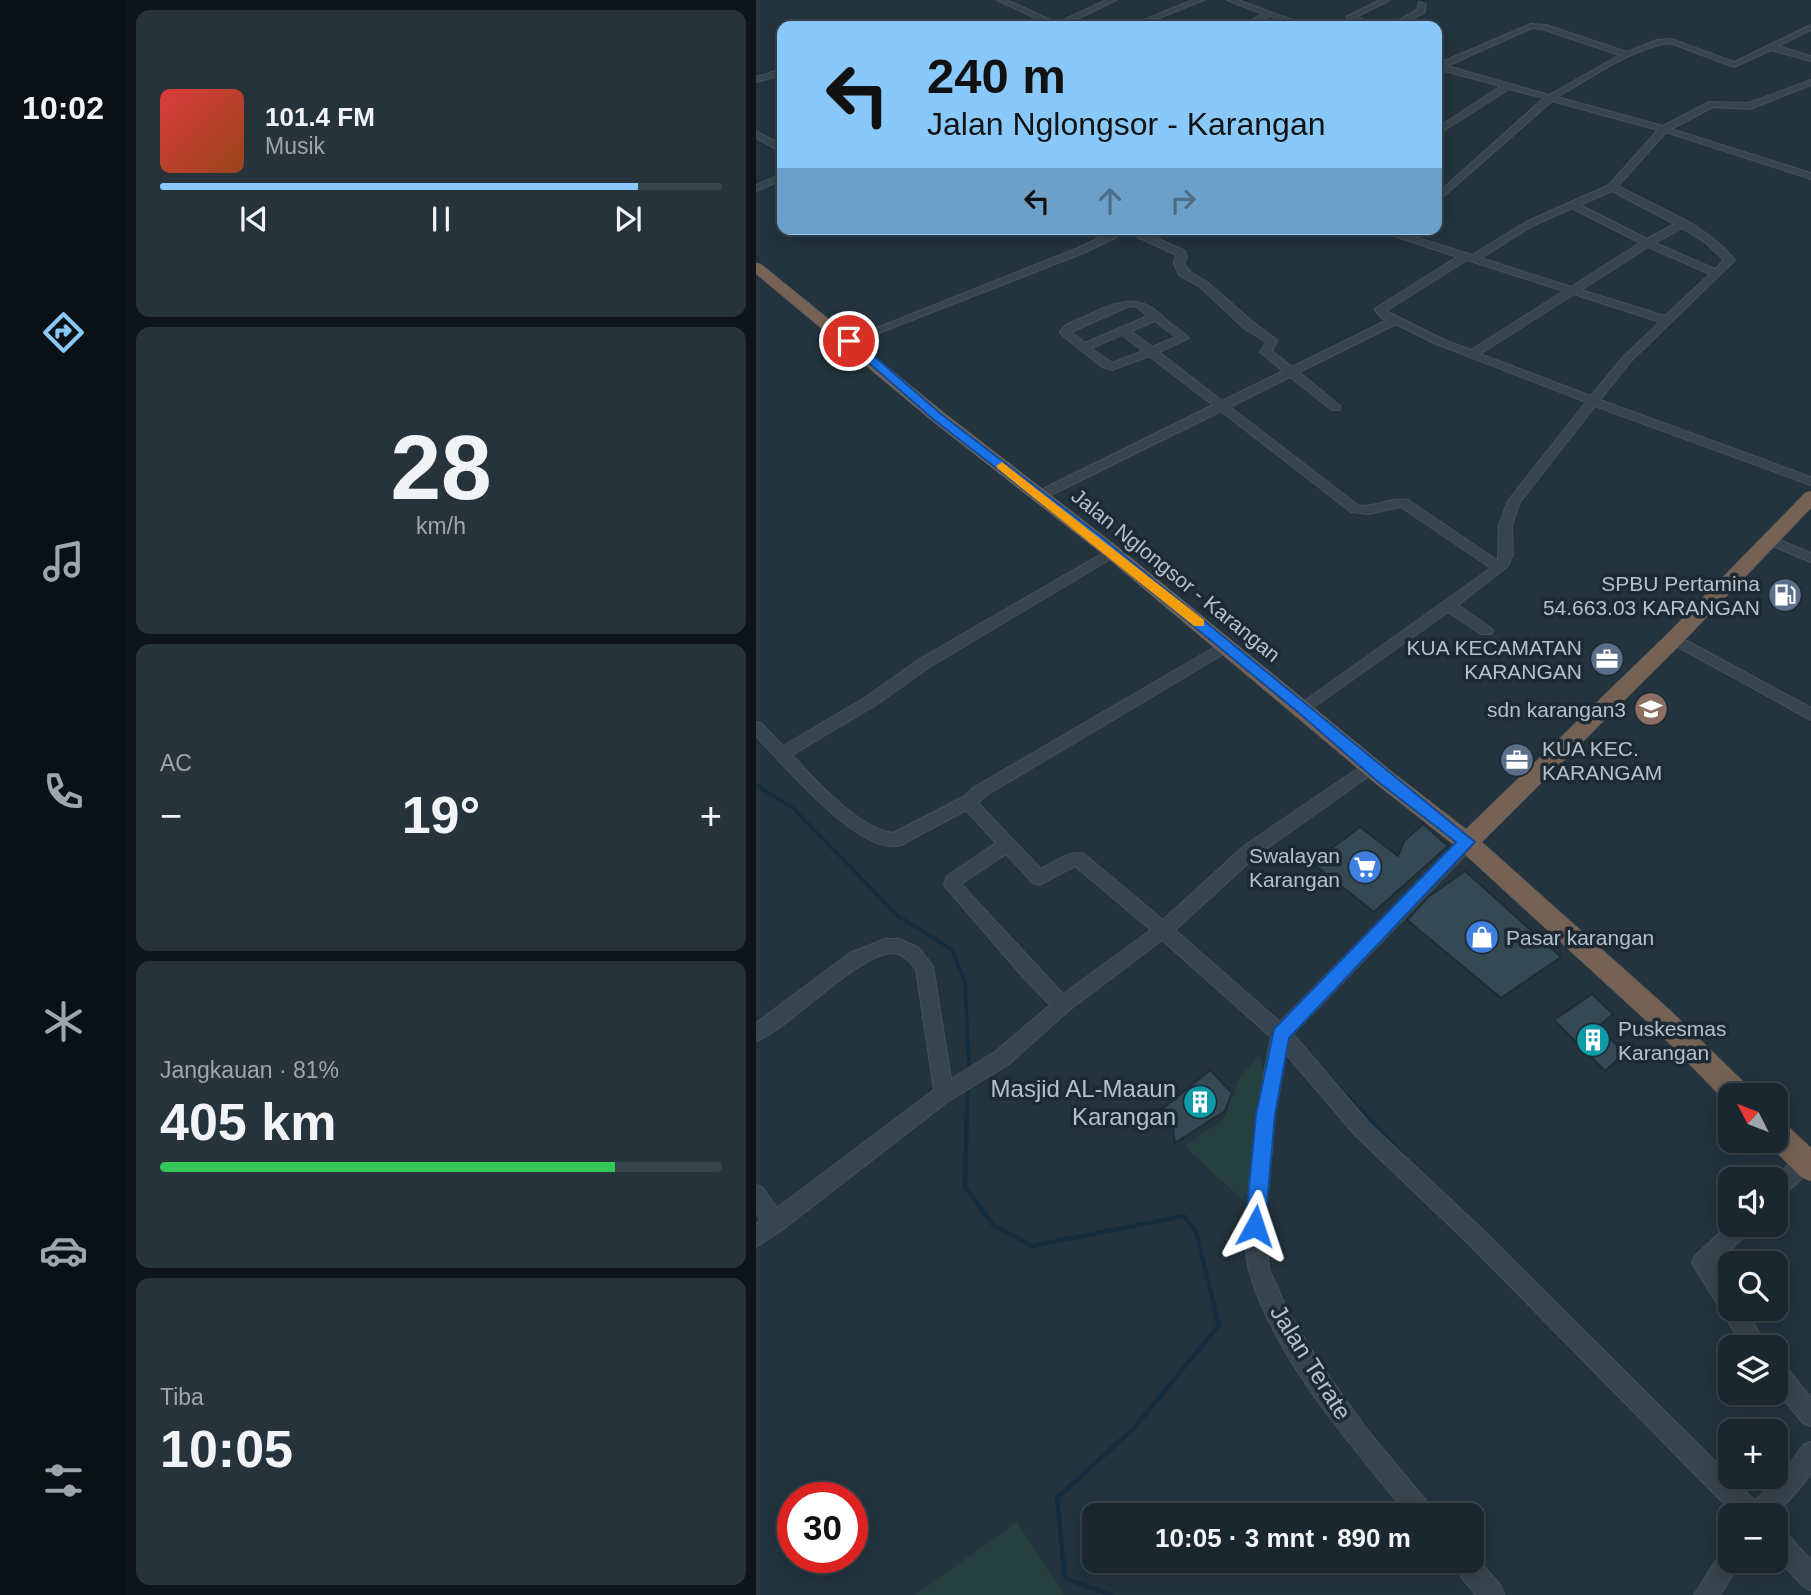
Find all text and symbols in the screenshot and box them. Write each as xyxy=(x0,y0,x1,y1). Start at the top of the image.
icon: left xyxy=(812,49,903,140)
text: 240 m xyxy=(927,49,1066,103)
text: 10:02 xyxy=(22,90,104,126)
text: 101.4 FM xyxy=(265,102,375,132)
text: Jalan Nglongsor - Karangan xyxy=(927,106,1325,142)
text: Musik xyxy=(265,133,325,159)
icon: left xyxy=(1018,182,1056,220)
icon: ahead xyxy=(1091,182,1129,220)
icon: right xyxy=(1164,182,1202,220)
icon: previous xyxy=(235,200,273,238)
icon: pause xyxy=(422,200,460,238)
icon: next xyxy=(609,200,647,238)
icon: directions xyxy=(39,308,88,357)
pin xyxy=(819,311,879,371)
icon: arrive xyxy=(830,322,868,360)
text: 28 xyxy=(390,417,492,518)
street label: Jalan Nglongsor - Karangan xyxy=(1067,484,1285,666)
text: km/h xyxy=(416,513,466,539)
icon: music xyxy=(39,537,88,586)
place label: SPBU Pertamina 54.663.03 KARANGAN xyxy=(1543,572,1760,619)
fuel station icon: SPBU Pertamina 54.663.03 KARANGAN xyxy=(1766,576,1804,614)
place label: KUA KECAMATAN KARANGAN xyxy=(1407,636,1582,683)
office icon: KUA KECAMATAN KARANGAN xyxy=(1588,640,1626,678)
school or university icon: sdn karangan3 xyxy=(1632,690,1670,728)
place label: sdn karangan3 xyxy=(1487,698,1626,721)
place label: KUA KEC. KARANGAM xyxy=(1542,737,1662,784)
office icon: KUA KEC. KARANGAM xyxy=(1498,741,1536,779)
text: AC xyxy=(160,750,192,776)
icon: phone xyxy=(39,767,88,816)
text: 19° xyxy=(402,786,480,844)
text: − xyxy=(160,795,182,837)
text: + xyxy=(700,795,722,837)
place label: Swalayan Karangan xyxy=(1249,844,1340,891)
supermarket icon: Swalayan Karangan xyxy=(1346,848,1384,886)
shop icon: Pasar karangan xyxy=(1463,918,1501,956)
place label: Pasar karangan xyxy=(1506,926,1654,949)
icon: climate xyxy=(39,997,88,1046)
place label: Puskesmas Karangan xyxy=(1618,1017,1727,1064)
building icon: Puskesmas Karangan xyxy=(1574,1021,1612,1059)
text: Jangkauan · 81% xyxy=(160,1057,339,1083)
place label: Masjid AL-Maaun Karangan xyxy=(991,1075,1176,1130)
building icon: Masjid AL-Maaun Karangan xyxy=(1181,1083,1219,1121)
north arrow xyxy=(1718,1083,1788,1153)
map controls xyxy=(1718,1083,1788,1573)
text: 405 km xyxy=(160,1093,336,1151)
button: sound xyxy=(1718,1167,1788,1237)
position arrow xyxy=(1218,1189,1292,1263)
icon: car xyxy=(39,1226,88,1275)
button: search xyxy=(1718,1251,1788,1321)
street label: Jalan Terate xyxy=(1265,1300,1357,1424)
button: layers xyxy=(1718,1335,1788,1405)
text: Tiba xyxy=(160,1384,204,1410)
button: + xyxy=(1718,1419,1788,1489)
text: 10:05 xyxy=(160,1420,293,1478)
icon: filters xyxy=(39,1456,88,1505)
speed limit sign: 30 xyxy=(777,1482,868,1573)
button: − xyxy=(1718,1503,1788,1573)
text: 10:05 · 3 mnt · 890 m xyxy=(1155,1523,1411,1553)

